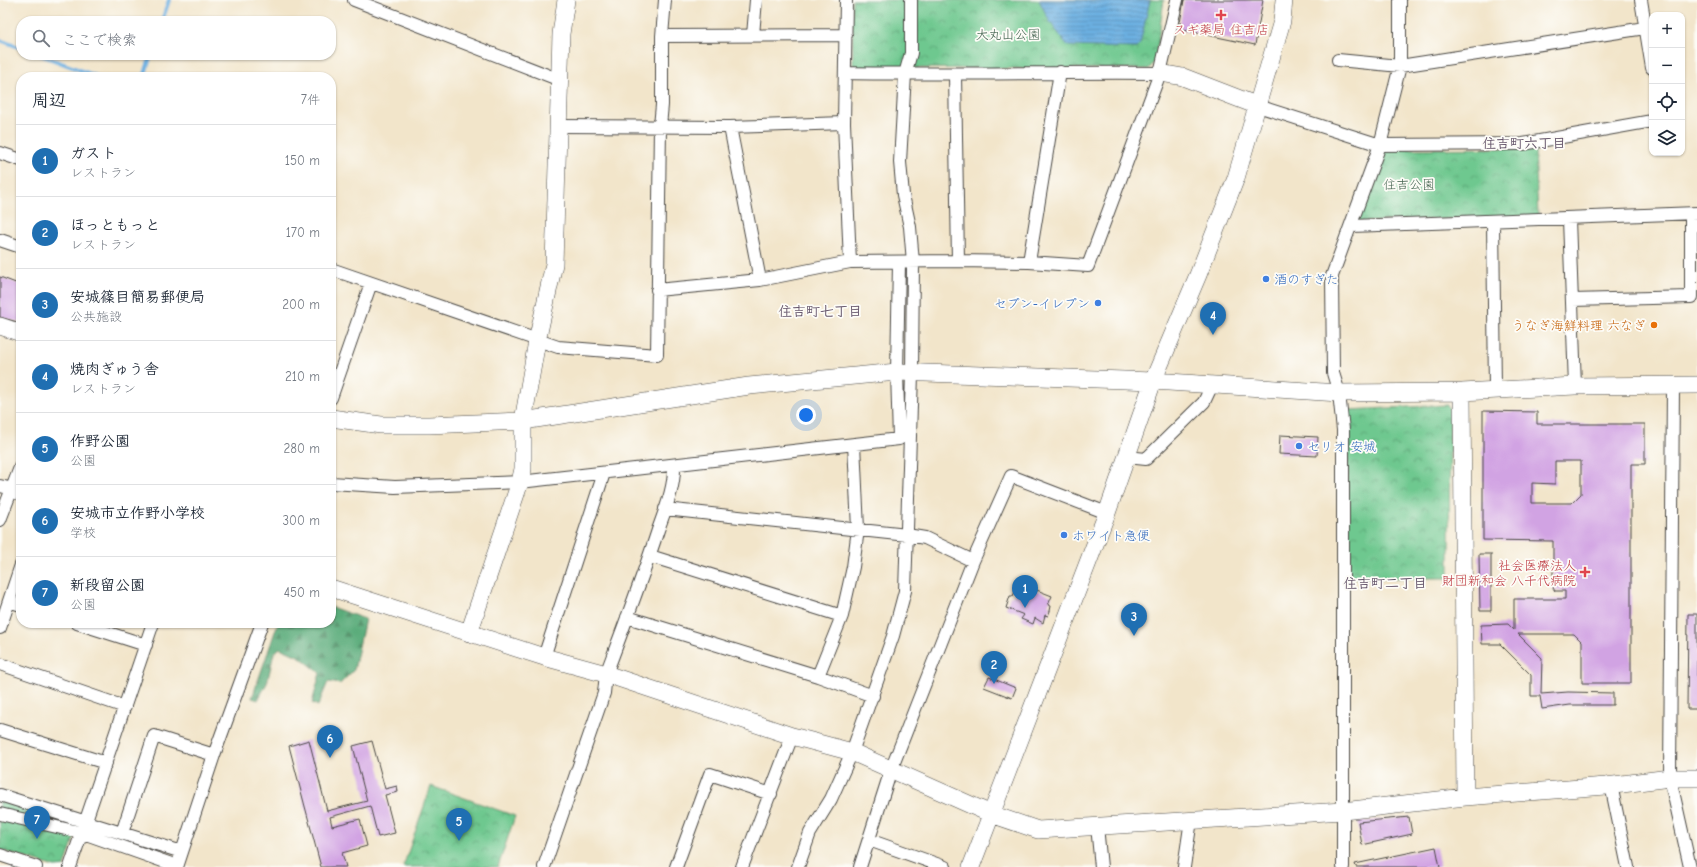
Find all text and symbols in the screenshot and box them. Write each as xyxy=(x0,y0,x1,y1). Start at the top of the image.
marker: スギ薬局 住吉店 xyxy=(1216,10,1226,20)
map controls xyxy=(1649,12,1685,156)
button: + xyxy=(1649,12,1685,48)
search box xyxy=(16,16,336,60)
place label: スギ薬局 住吉店 xyxy=(1173,22,1269,37)
icon: search xyxy=(30,27,52,49)
park label: 大丸山公園 xyxy=(975,27,1041,42)
text: ここで検索 xyxy=(62,31,137,49)
button: − xyxy=(1649,48,1685,84)
button: locate xyxy=(1649,84,1685,120)
text: 周辺 xyxy=(32,91,66,110)
text: 7件 xyxy=(301,92,320,107)
button: layers xyxy=(1649,120,1685,156)
district label: 住吉町六丁目 xyxy=(1482,135,1566,152)
text: ガスト xyxy=(70,144,117,162)
text: 1 xyxy=(42,153,48,168)
text: 150 m xyxy=(285,153,320,168)
text: レストラン xyxy=(70,165,136,180)
park label: 住吉公園 xyxy=(1383,177,1435,192)
text: ほっともっと xyxy=(70,216,160,234)
text: 2 xyxy=(42,225,48,240)
text: 170 m xyxy=(286,225,320,240)
text: レストラン xyxy=(70,237,136,252)
place label: 酒のすぎた xyxy=(1274,272,1339,287)
marker: 酒のすぎた xyxy=(1261,274,1271,284)
text: 安城篠目簡易郵便局 xyxy=(70,288,205,306)
place label: セブン-イレブン xyxy=(994,296,1090,311)
text: 3 xyxy=(42,297,48,312)
text: 200 m xyxy=(282,297,320,312)
marker: セブン-イレブン xyxy=(1093,298,1103,308)
pin: 4 xyxy=(1200,302,1226,335)
district label: 住吉町七丁目 xyxy=(778,303,862,320)
text: 公共施設 xyxy=(70,309,122,324)
place label: うなぎ海鮮料理 六なぎ xyxy=(1512,318,1646,333)
marker: うなぎ海鮮料理 六なぎ xyxy=(1649,320,1659,330)
text: 焼肉ぎゅう舎 xyxy=(70,360,159,378)
text: 4 xyxy=(42,369,48,384)
text: 210 m xyxy=(285,369,320,384)
text: レストラン xyxy=(70,381,136,396)
your location xyxy=(796,405,816,425)
text: 作野公園 xyxy=(70,432,130,450)
place label: セリオ 安城 xyxy=(1307,439,1376,454)
text: 5 xyxy=(42,441,48,456)
text: 280 m xyxy=(283,441,320,456)
marker: セリオ 安城 xyxy=(1294,441,1304,451)
text: 公園 xyxy=(70,453,96,468)
text: 安城市立作野小学校 xyxy=(70,504,205,522)
text: 6 xyxy=(42,513,48,528)
text: 300 m xyxy=(282,513,320,528)
text: 学校 xyxy=(70,525,96,540)
place label: ホワイト急便 xyxy=(1072,528,1150,543)
marker: ホワイト急便 xyxy=(1059,530,1069,540)
place label: 社会医療法人 財団新和会 八千代病院 xyxy=(1442,558,1576,588)
marker: 社会医療法人 財団新和会 八千代病院 xyxy=(1579,566,1591,578)
pin: 1 xyxy=(1012,575,1038,608)
district label: 住吉町二丁目 xyxy=(1343,575,1427,592)
text: 新段留公園 xyxy=(70,576,145,594)
text: 7 xyxy=(42,585,48,600)
text: 450 m xyxy=(284,585,320,600)
text: 公園 xyxy=(70,597,96,612)
pin: 3 xyxy=(1121,603,1147,636)
pin: 2 xyxy=(981,651,1007,684)
pin: 6 xyxy=(317,725,343,758)
pin: 7 xyxy=(24,806,50,839)
pin: 5 xyxy=(446,808,472,841)

